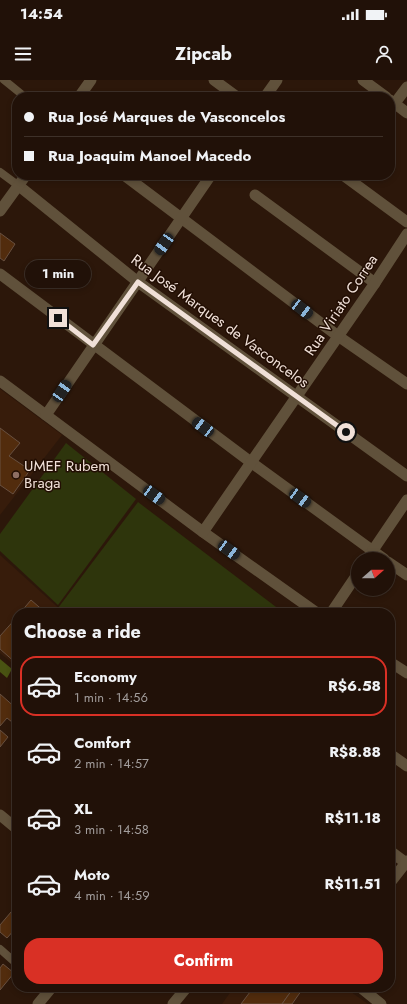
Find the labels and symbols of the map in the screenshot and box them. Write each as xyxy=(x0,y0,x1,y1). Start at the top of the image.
car xyxy=(152,231,176,257)
street label: Rua José Marques de Vasconcelos xyxy=(126,249,314,393)
street label: Rua Viriato Correa xyxy=(299,250,383,360)
callout: 1 min xyxy=(25,260,91,288)
car xyxy=(289,297,315,321)
route end xyxy=(49,309,67,327)
car xyxy=(50,378,74,404)
car xyxy=(190,415,216,439)
route start xyxy=(337,423,355,441)
place label: UMEF Rubem Braga xyxy=(24,455,110,494)
marker: UMEF Rubem Braga xyxy=(11,470,21,480)
car xyxy=(141,483,167,507)
car xyxy=(287,486,313,510)
car xyxy=(216,538,242,562)
north arrow xyxy=(351,552,395,596)

